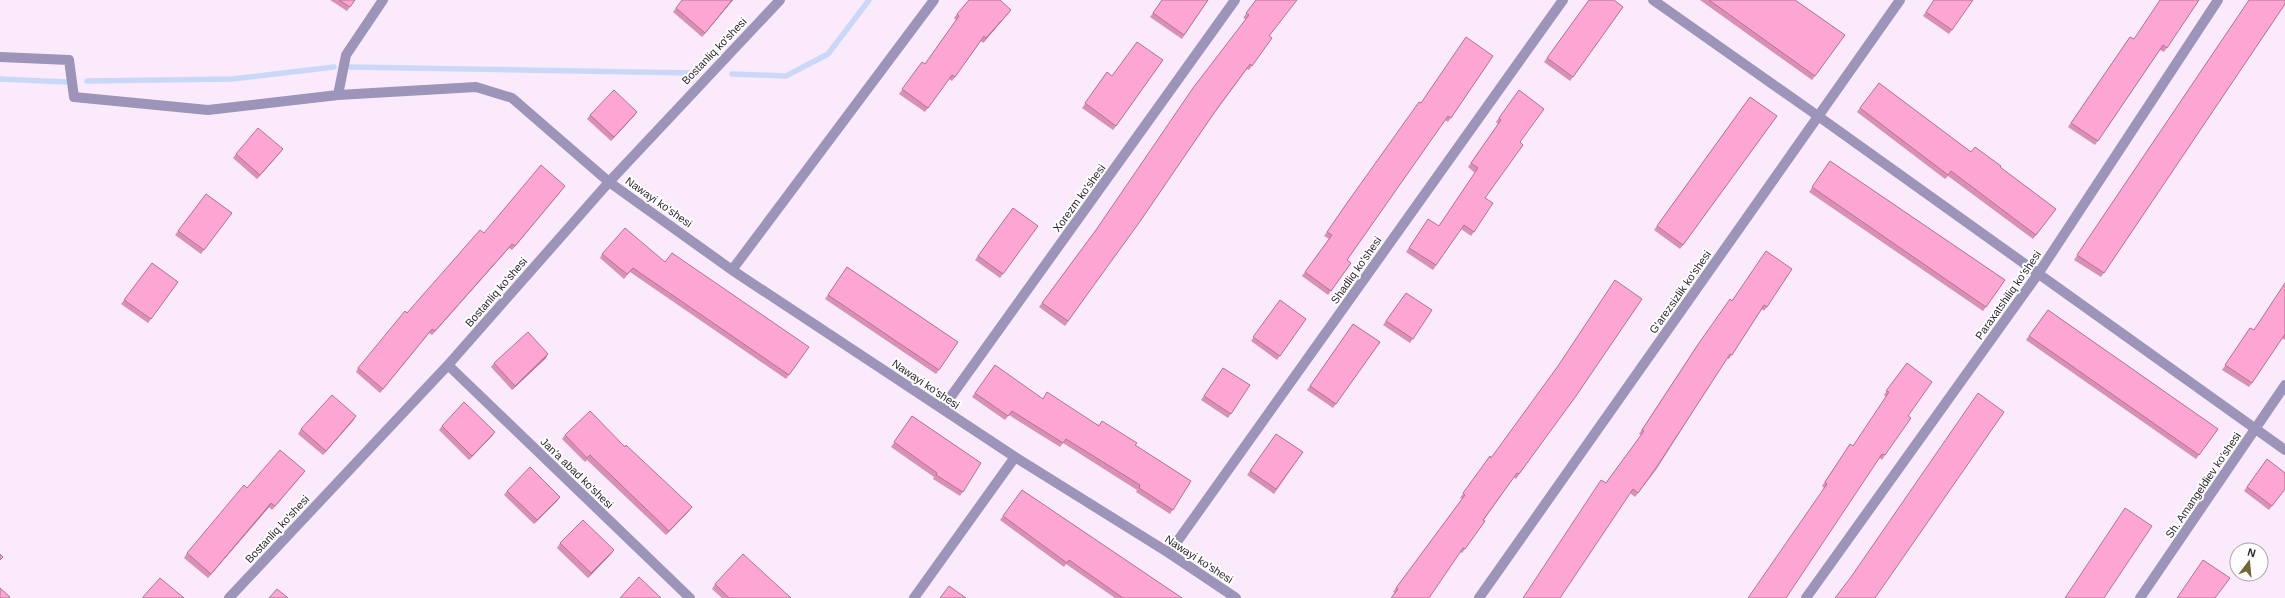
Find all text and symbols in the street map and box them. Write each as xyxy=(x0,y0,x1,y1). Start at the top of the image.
street label: Bostanliq ko'shesi xyxy=(679,15,749,87)
street label: Xorezm ko'shesi xyxy=(1051,162,1107,234)
street label: Nawayi ko'shesi xyxy=(623,175,695,229)
street label: Shadliq ko'shesi xyxy=(1328,234,1384,306)
street label: G'arezsizlik ko'shesi xyxy=(1647,248,1713,336)
street label: Paraxatshiliq ko'shesi xyxy=(1973,248,2043,342)
street label: Bostanliq ko'shesi xyxy=(463,255,529,329)
street label: Nawayi ko'shesi xyxy=(890,357,962,411)
street label: Sh. Amangeldiev ko'shesi xyxy=(2163,430,2243,540)
street label: Jan'a abad ko'shesi xyxy=(538,435,616,511)
street label: Bostanliq ko'shesi xyxy=(243,493,311,565)
street label: Nawayi ko'shesi xyxy=(1163,533,1235,585)
north arrow xyxy=(2229,542,2269,582)
text: N xyxy=(2246,546,2257,559)

